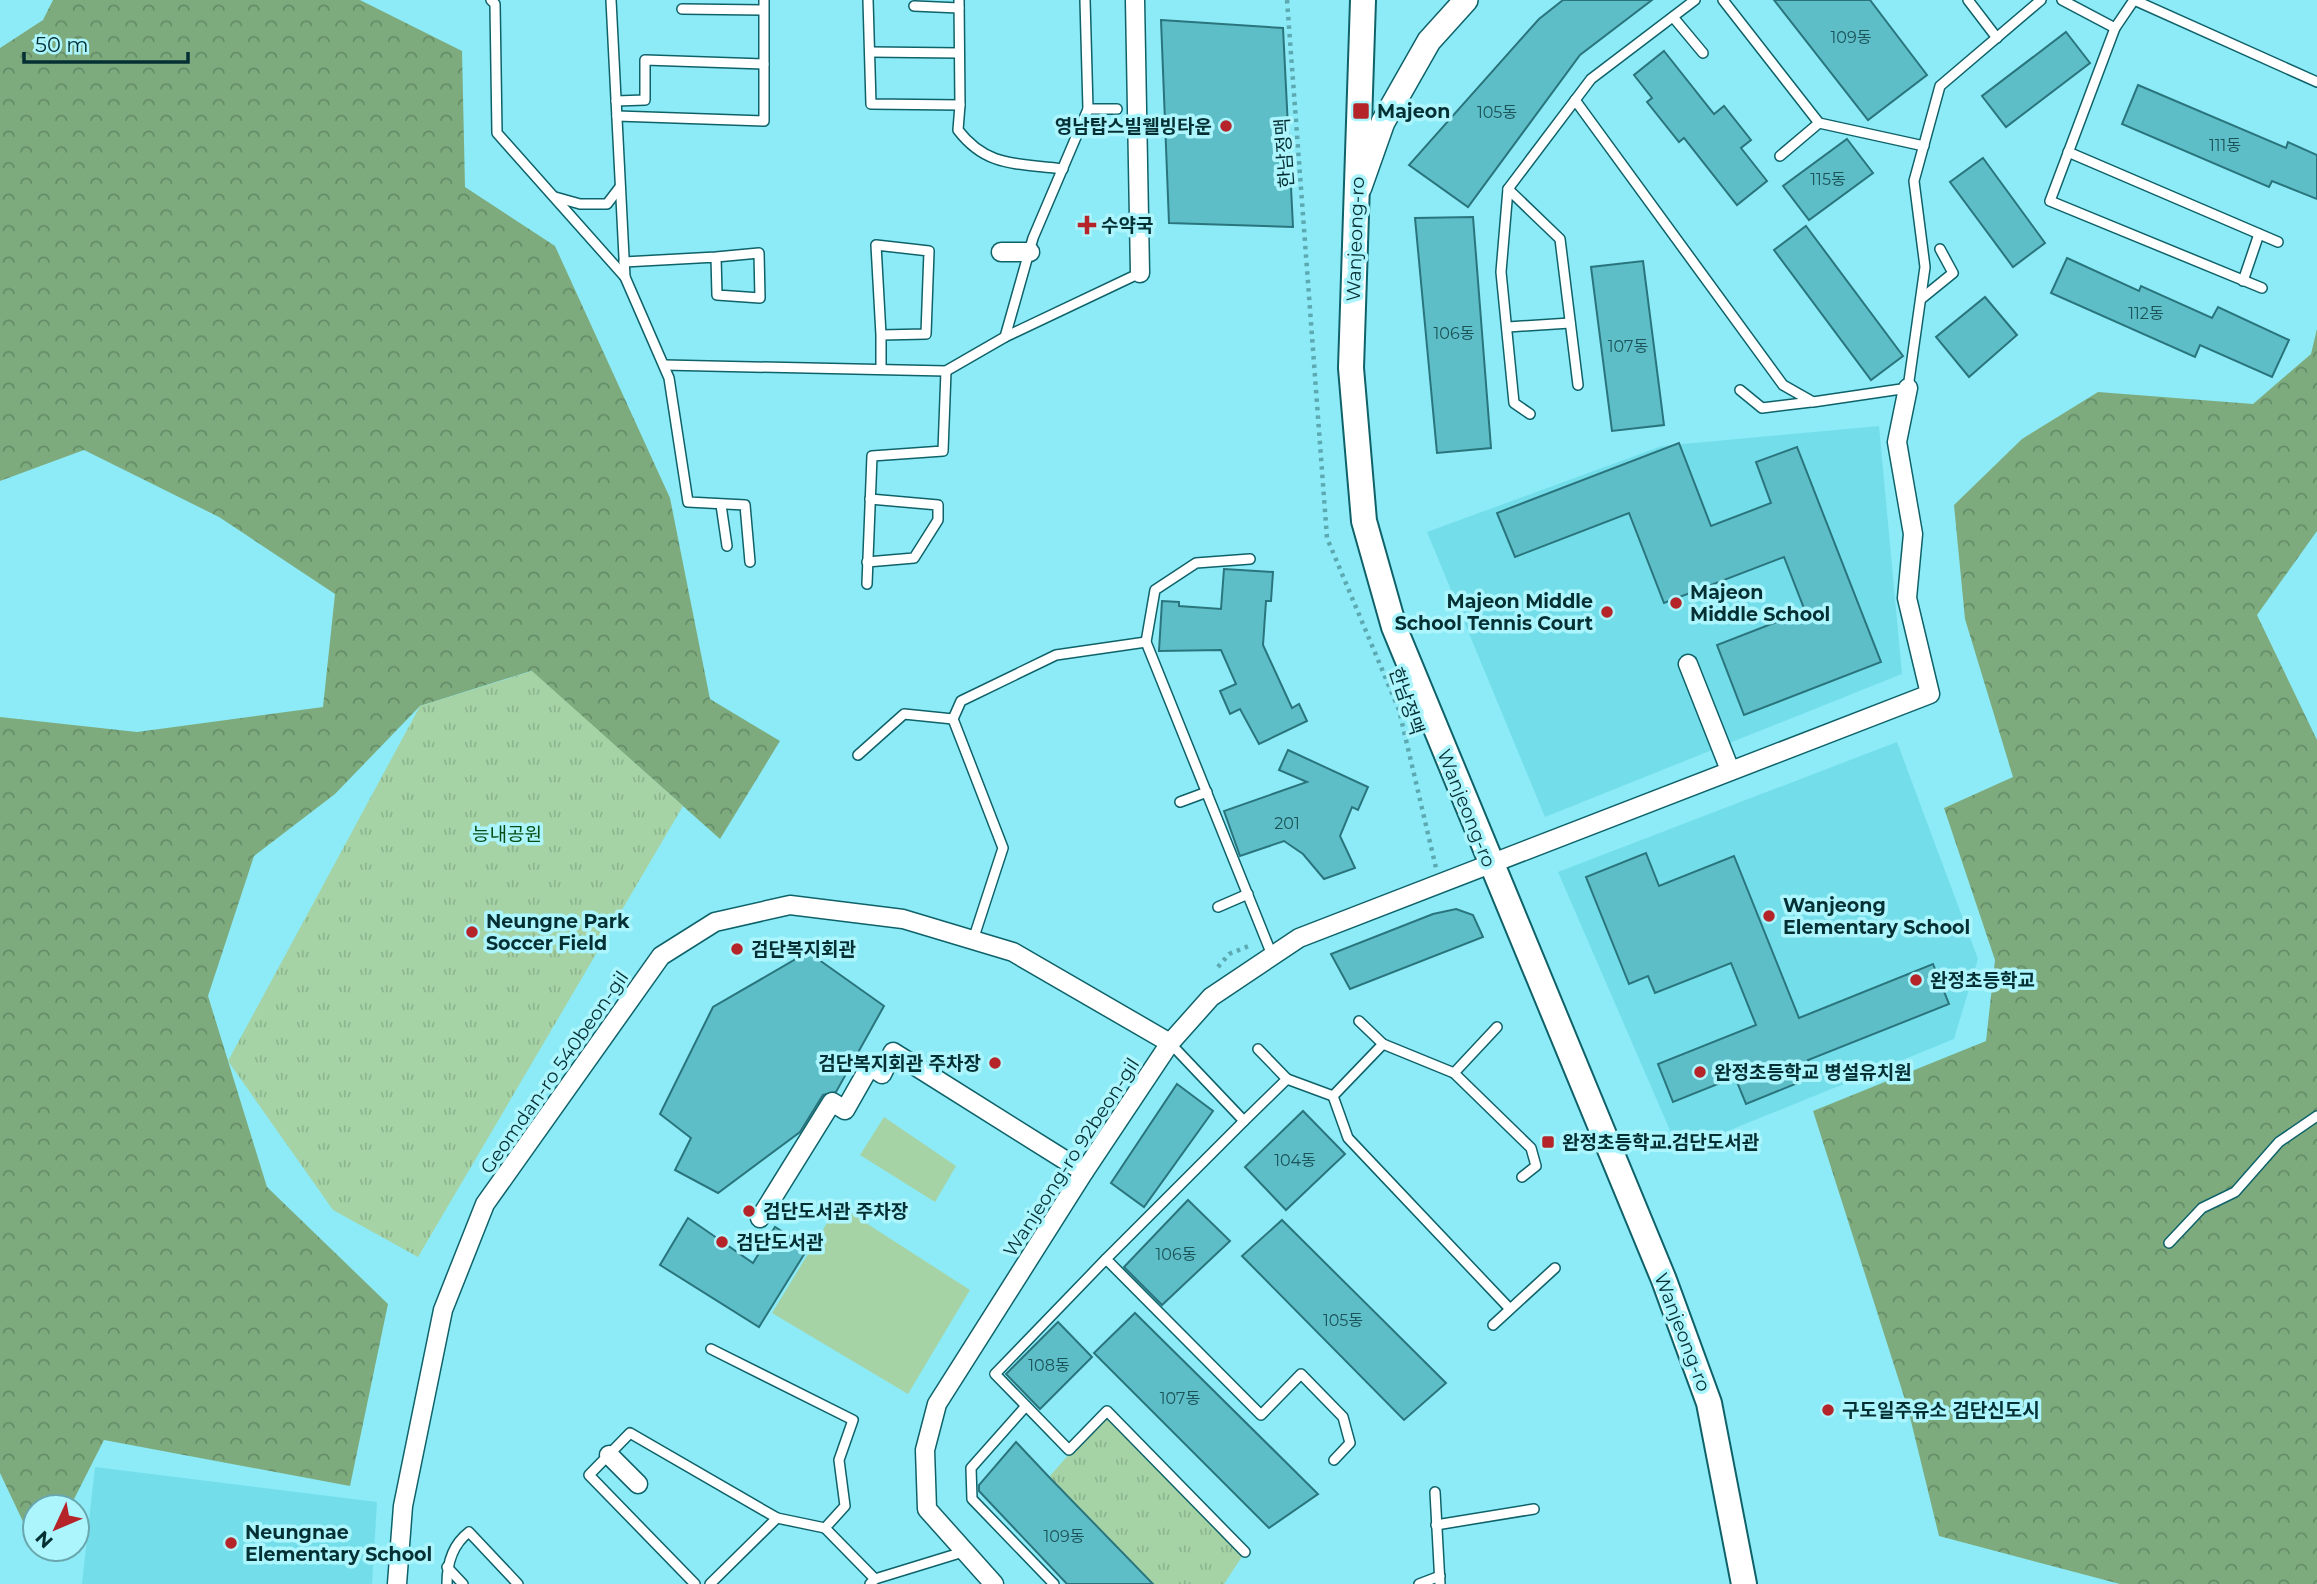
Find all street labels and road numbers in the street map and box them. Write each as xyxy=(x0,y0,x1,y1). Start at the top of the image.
street label: 한남정맥 xyxy=(1271,117,1298,189)
street label: Wanjeong-ro xyxy=(1342,176,1369,302)
street label: 한남정맥 xyxy=(1384,664,1429,738)
street label: Wanjeong-ro xyxy=(1432,746,1501,871)
street label: Geomdan-ro 540beon-gil xyxy=(475,966,633,1178)
street label: Wanjeong-ro 92beon-gil xyxy=(999,1054,1144,1261)
street label: Wanjeong-ro xyxy=(1649,1270,1716,1395)

